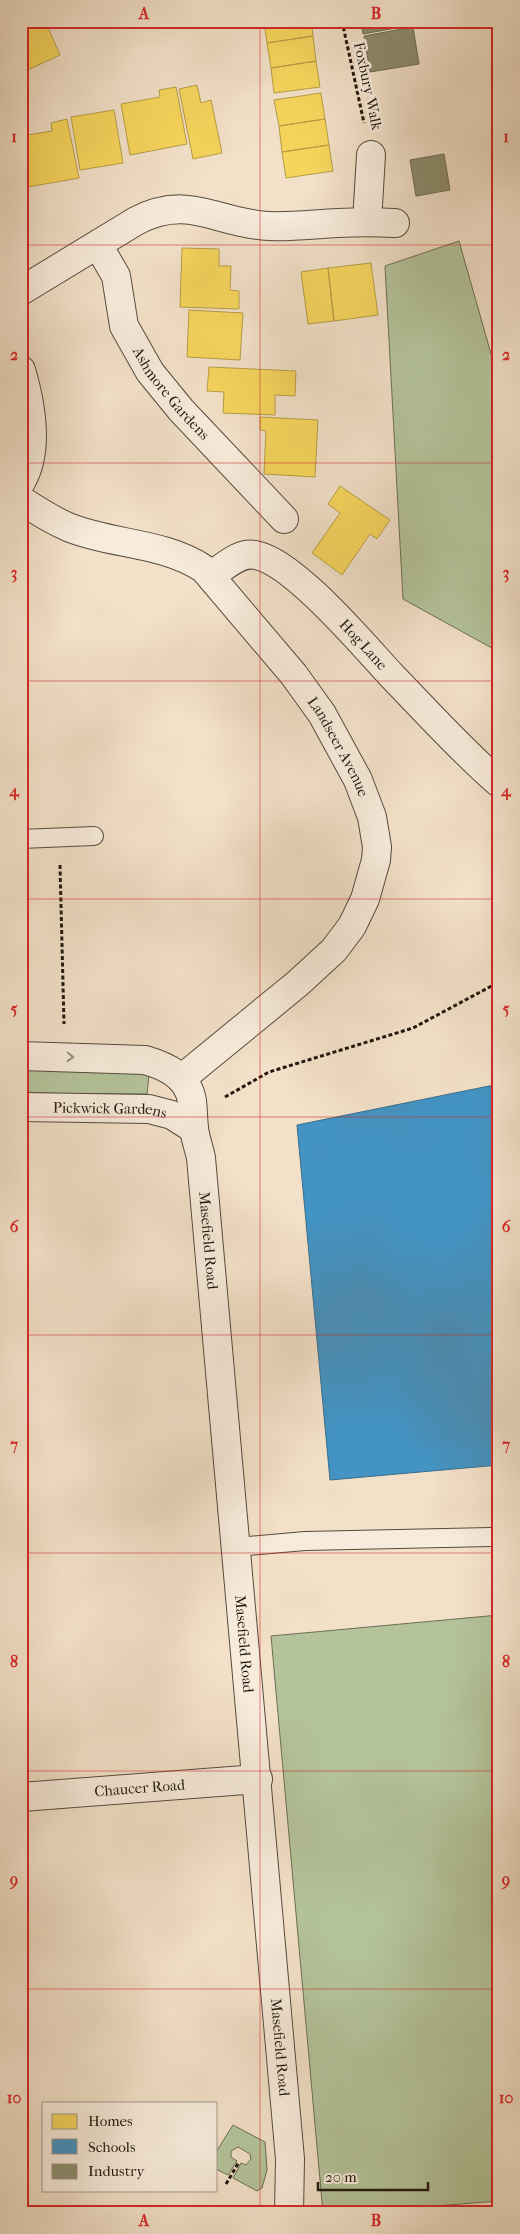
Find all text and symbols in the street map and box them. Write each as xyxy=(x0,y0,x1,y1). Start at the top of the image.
text: A xyxy=(138,4,150,23)
text: B xyxy=(371,4,381,23)
street label: Foxbury Walk xyxy=(350,40,386,132)
text: 1 xyxy=(11,127,17,146)
text: 1 xyxy=(503,127,509,146)
street label: Ashmore Gardens xyxy=(128,343,214,444)
text: 2 xyxy=(10,345,18,364)
text: 2 xyxy=(502,345,510,364)
text: 3 xyxy=(11,563,17,583)
text: 3 xyxy=(503,563,509,583)
street label: Hog Lane xyxy=(336,615,392,674)
street label: Landseer Avenue xyxy=(304,693,373,800)
text: 4 xyxy=(8,781,20,801)
text: 4 xyxy=(500,781,512,801)
text: 5 xyxy=(11,999,18,1018)
text: 5 xyxy=(503,999,510,1018)
one-way arrow xyxy=(66,1052,74,1062)
street label: Pickwick Gardens xyxy=(53,1098,169,1122)
street label: Masefield Road xyxy=(195,1191,222,1291)
text: 6 xyxy=(10,1217,19,1236)
text: 6 xyxy=(502,1217,511,1236)
text: 7 xyxy=(9,1435,18,1454)
text: 7 xyxy=(501,1435,510,1454)
street label: Masefield Road xyxy=(231,1594,258,1694)
text: 8 xyxy=(10,1652,18,1671)
text: 8 xyxy=(502,1652,510,1671)
street label: Chaucer Road xyxy=(94,1776,187,1800)
text: 9 xyxy=(9,1870,18,1890)
text: 9 xyxy=(501,1870,510,1890)
street label: Masefield Road xyxy=(267,1998,293,2098)
text: 10 xyxy=(7,2088,21,2107)
text: 10 xyxy=(499,2088,513,2107)
legend xyxy=(42,2102,218,2192)
text: Homes xyxy=(88,2112,133,2130)
text: Schools xyxy=(88,2138,136,2156)
scale bar xyxy=(318,2159,428,2191)
text: Industry xyxy=(88,2162,145,2180)
text: 20 m xyxy=(325,2168,357,2186)
text: A xyxy=(138,2211,150,2230)
text: B xyxy=(371,2211,381,2230)

